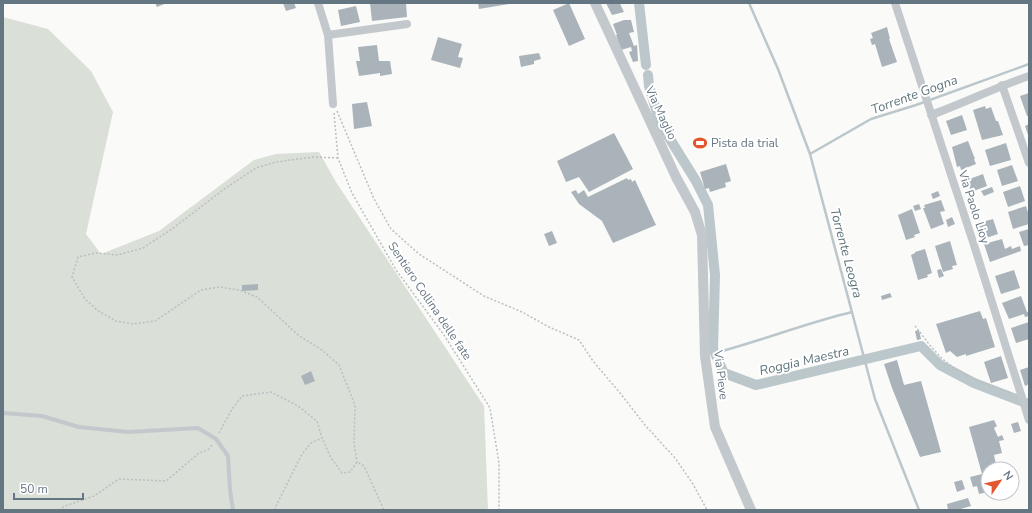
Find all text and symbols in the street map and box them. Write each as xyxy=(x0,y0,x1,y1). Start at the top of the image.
water label: Torrente Gogna xyxy=(869,71,960,119)
street label: Via Maglio xyxy=(641,83,680,143)
sports icon: Pista da trial xyxy=(692,135,708,151)
place label: Pista da trial xyxy=(711,135,779,151)
street label: Via Paolo Lioy xyxy=(954,167,994,246)
water label: Torrente Leogra xyxy=(825,206,867,300)
street label: Sentiero Collina delle fate xyxy=(384,239,476,363)
water label: Roggia Maestra xyxy=(758,342,851,380)
street label: Via Pieve xyxy=(710,348,732,401)
north arrow xyxy=(980,461,1020,501)
text: N xyxy=(999,468,1016,483)
scale bar xyxy=(14,475,83,501)
text: 50 m xyxy=(20,481,48,497)

